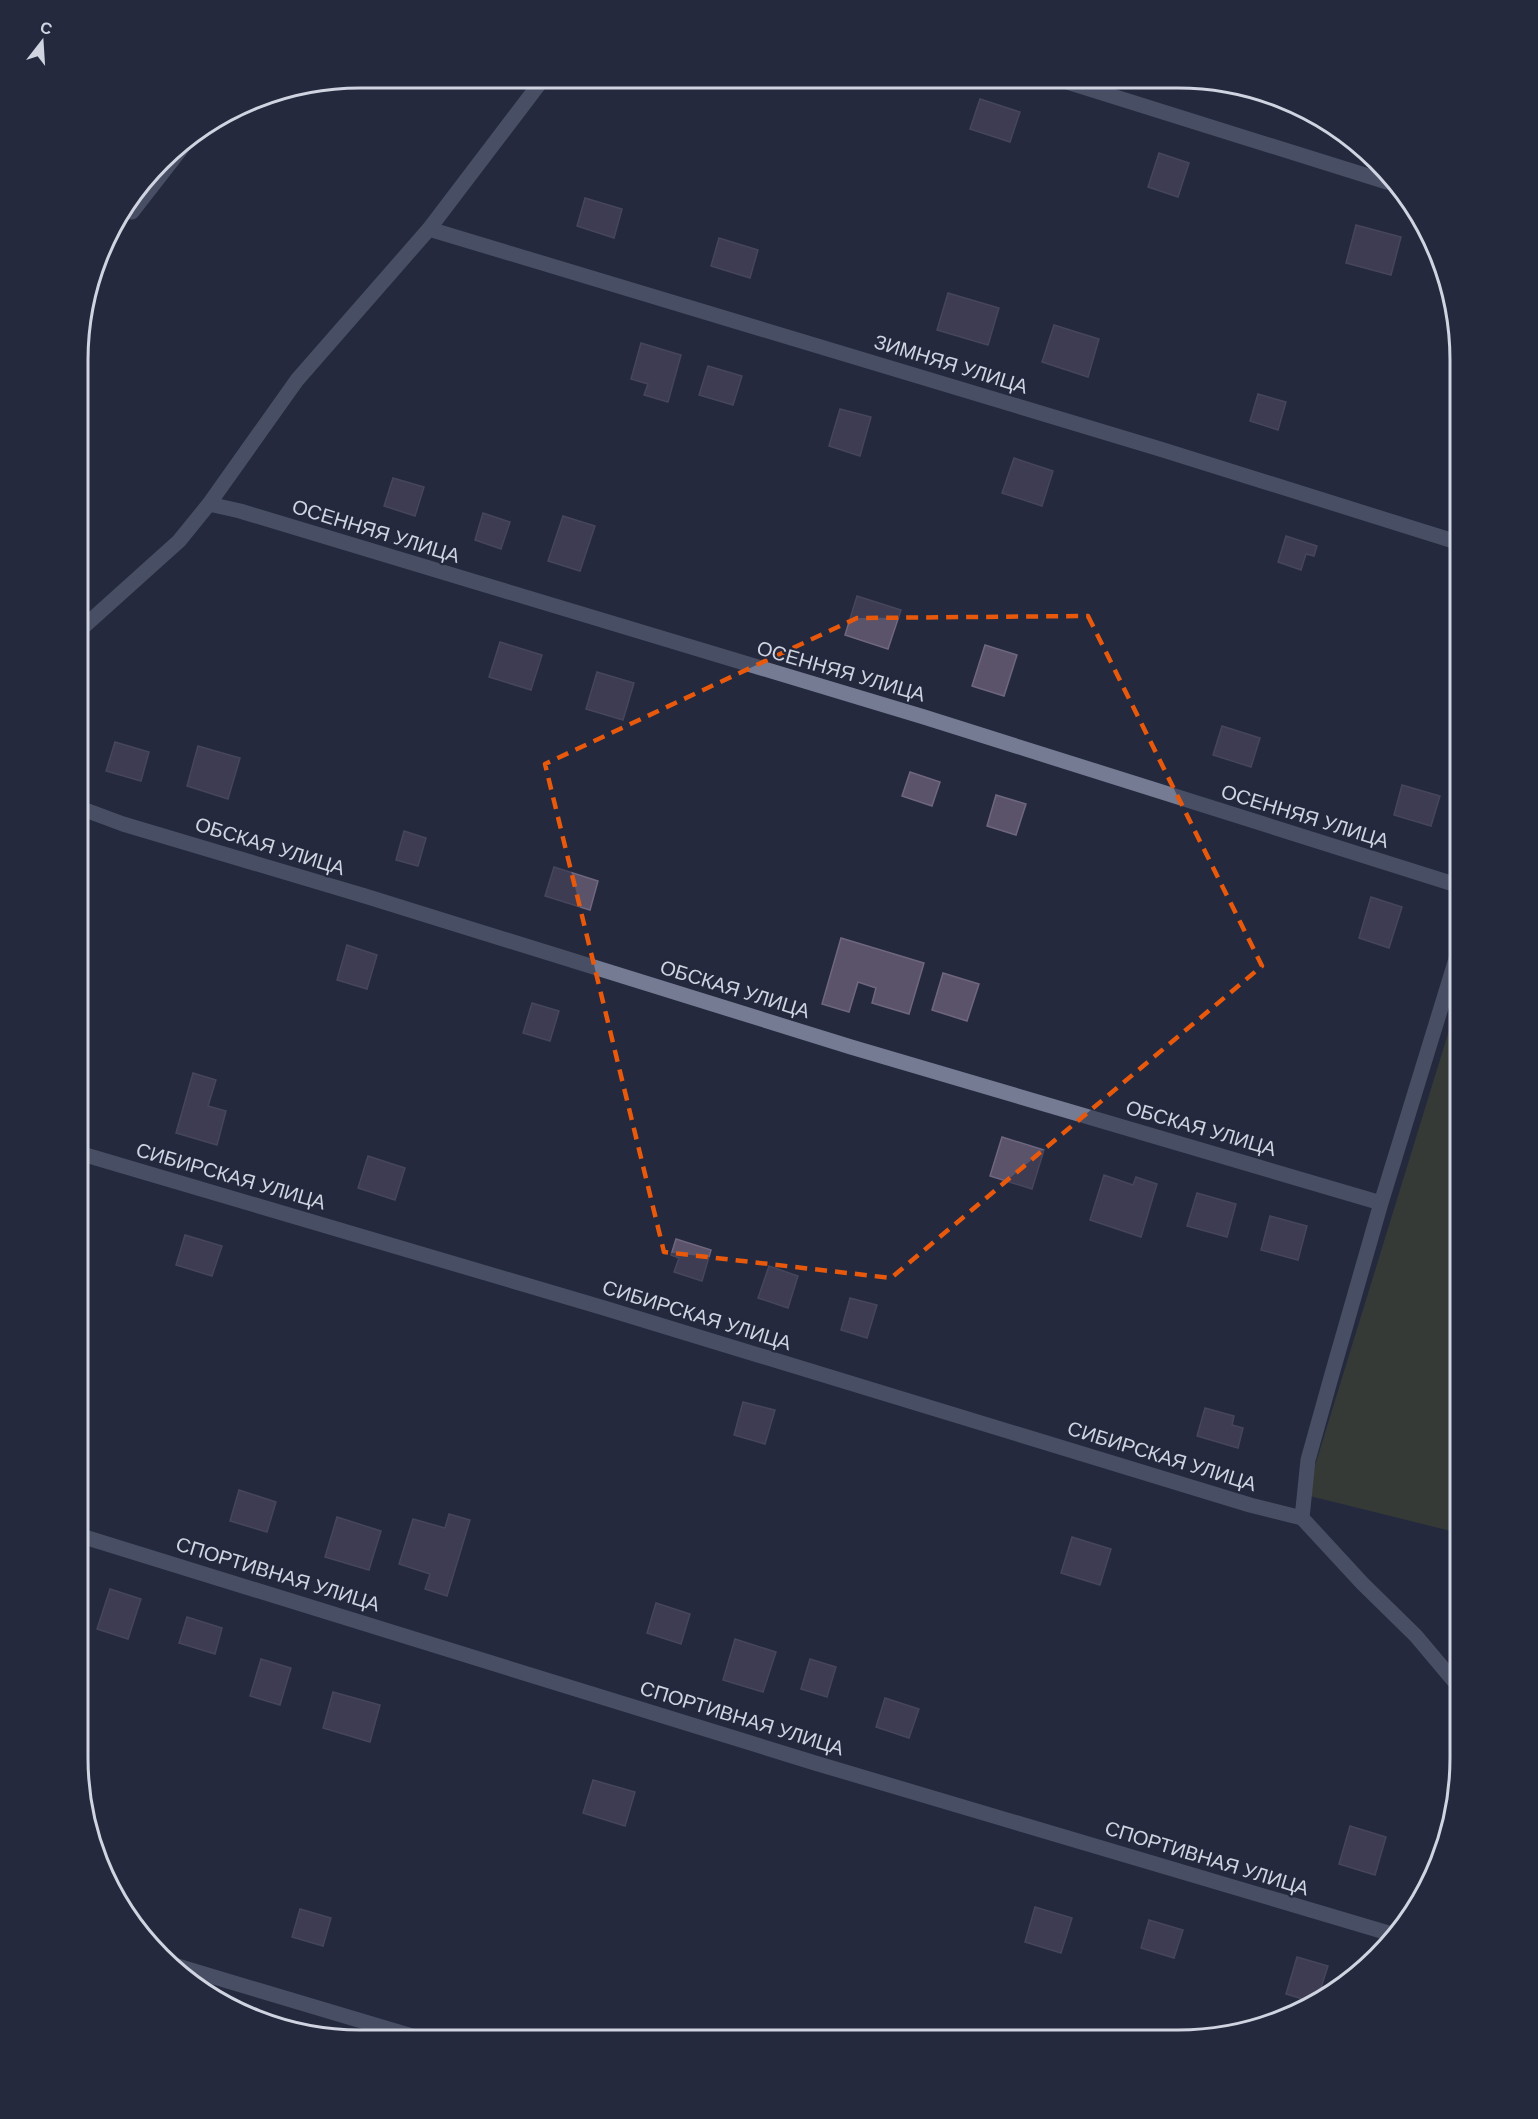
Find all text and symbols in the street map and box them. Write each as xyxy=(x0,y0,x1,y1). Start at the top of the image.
north arrow xyxy=(12,12,72,72)
text: С xyxy=(38,16,55,40)
street label: ЗИМНЯЯ УЛИЦА xyxy=(871,328,1032,400)
street label: ОСЕННЯЯ УЛИЦА xyxy=(289,493,464,569)
street label: ОСЕННЯЯ УЛИЦА xyxy=(754,635,929,708)
street label: ОСЕННЯЯ УЛИЦА xyxy=(1218,778,1393,854)
street label: ОБСКАЯ УЛИЦА xyxy=(192,811,349,881)
street label: ОБСКАЯ УЛИЦА xyxy=(657,954,814,1024)
street label: ОБСКАЯ УЛИЦА xyxy=(1123,1094,1280,1162)
street label: СИБИРСКАЯ УЛИЦА xyxy=(133,1136,330,1216)
street label: СИБИРСКАЯ УЛИЦА xyxy=(599,1274,795,1356)
street label: СИБИРСКАЯ УЛИЦА xyxy=(1064,1415,1260,1497)
street label: СПОРТИВНАЯ УЛИЦА xyxy=(173,1531,384,1618)
street label: СПОРТИВНАЯ УЛИЦА xyxy=(637,1675,848,1762)
street label: СПОРТИВНАЯ УЛИЦА xyxy=(1102,1815,1313,1902)

